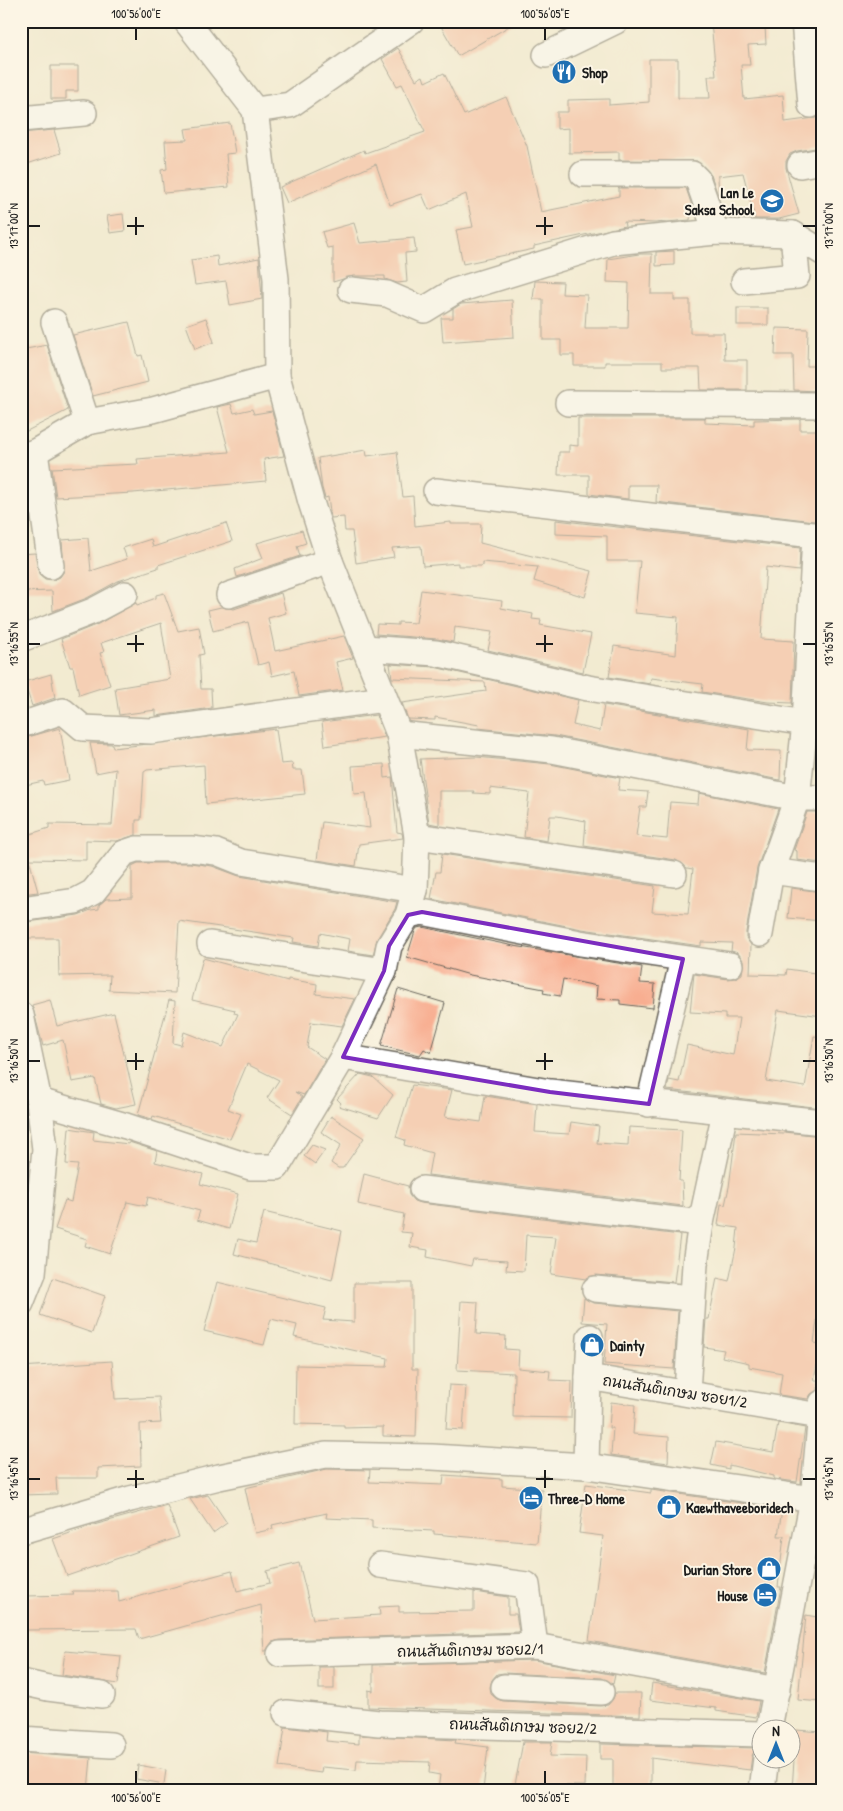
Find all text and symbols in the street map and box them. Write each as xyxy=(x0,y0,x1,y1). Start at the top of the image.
text: 100°56'00"E xyxy=(111,5,161,22)
text: 100°56'05"E xyxy=(520,5,570,22)
restaurant icon: Shop xyxy=(551,59,577,85)
place label: Shop xyxy=(582,62,608,84)
place label: Lan Le Saksa School xyxy=(685,182,755,220)
school or university icon: Lan Le Saksa School xyxy=(759,188,785,214)
text: 13°17'00"N xyxy=(5,203,22,249)
text: 13°17'00"N xyxy=(820,203,837,249)
text: 13°16'55"N xyxy=(5,622,22,666)
text: 13°16'55"N xyxy=(820,622,837,666)
text: 13°16'50"N xyxy=(5,1039,22,1083)
text: 13°16'50"N xyxy=(820,1039,837,1083)
shop icon: Dainty xyxy=(579,1332,605,1358)
place label: Dainty xyxy=(610,1335,645,1357)
street label: ถนนสันติเกษม ซอย1/2 xyxy=(601,1369,749,1413)
text: 13°16'45"N xyxy=(5,1457,22,1501)
text: 13°16'45"N xyxy=(820,1457,837,1501)
hotel icon: Three-D Home xyxy=(518,1485,544,1511)
place label: Three-D Home xyxy=(547,1488,625,1509)
shop icon: Kaewthaveeboridech xyxy=(656,1494,682,1520)
place label: Kaewthaveeboridech xyxy=(686,1497,794,1518)
shop icon: Durian Store xyxy=(756,1556,782,1582)
place label: Durian Store xyxy=(684,1559,752,1580)
hotel icon: House xyxy=(752,1582,778,1608)
place label: House xyxy=(717,1585,748,1606)
street label: ถนนสันติเกษม ซอย2/1 xyxy=(397,1638,543,1662)
street label: ถนนสันติเกษม ซอย2/2 xyxy=(449,1713,597,1739)
north arrow xyxy=(750,1718,800,1768)
text: N xyxy=(772,1721,780,1740)
text: 100°56'00"E xyxy=(111,1789,161,1806)
text: 100°56'05"E xyxy=(520,1789,570,1806)

